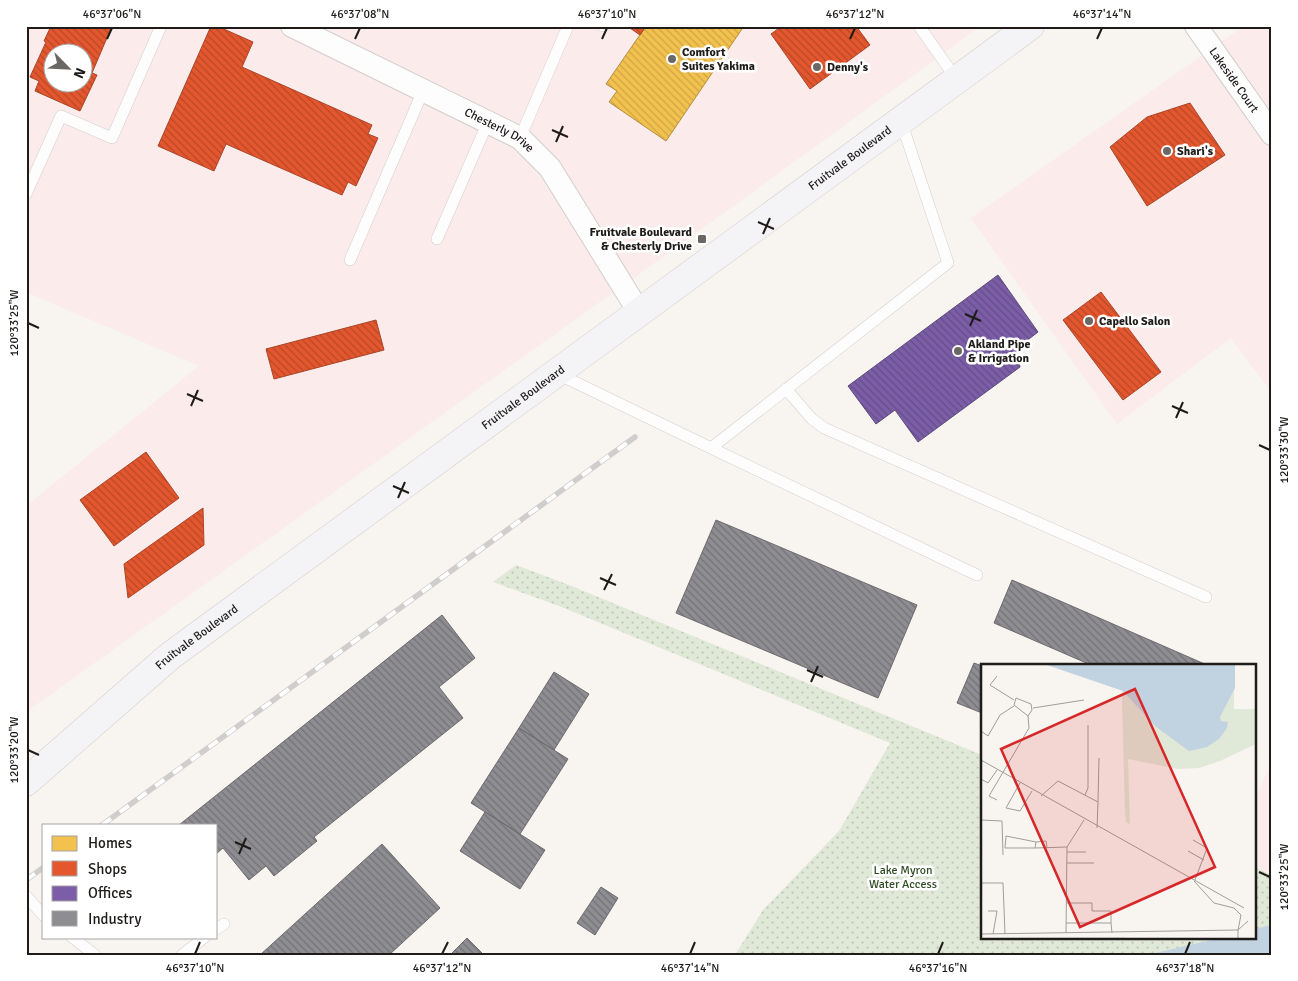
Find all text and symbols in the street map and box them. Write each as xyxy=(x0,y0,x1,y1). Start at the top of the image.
text: 46°37'06"N xyxy=(83,7,141,22)
text: 46°37'08"N xyxy=(331,7,389,22)
text: 46°37'10"N xyxy=(578,7,636,22)
text: 46°37'12"N xyxy=(826,7,884,22)
text: 46°37'14"N xyxy=(1073,7,1131,22)
north arrow xyxy=(42,42,92,92)
street label: Lakeside Court xyxy=(1206,44,1262,116)
place label: Comfort Suites Yakima xyxy=(682,45,755,74)
marker: Comfort Suites Yakima xyxy=(666,53,678,65)
place label: Denny's xyxy=(827,60,869,75)
marker: Denny's xyxy=(811,61,823,73)
text: N xyxy=(70,65,89,81)
street label: Chesterly Drive xyxy=(462,104,537,155)
street label: Fruitvale Boulevard xyxy=(805,123,894,194)
place label: Shari's xyxy=(1177,144,1214,159)
marker: Shari's xyxy=(1161,145,1173,157)
place label: Fruitvale Boulevard & Chesterly Drive xyxy=(589,225,693,254)
marker: Fruitvale Boulevard & Chesterly Drive xyxy=(696,233,708,245)
text: 120°33'25"W xyxy=(7,289,22,357)
place label: Capello Salon xyxy=(1099,314,1171,329)
marker: Capello Salon xyxy=(1083,315,1095,327)
place label: Akland Pipe & Irrigation xyxy=(968,337,1031,366)
marker: Akland Pipe & Irrigation xyxy=(952,345,964,357)
street label: Fruitvale Boulevard xyxy=(478,362,568,433)
text: 120°33'30"W xyxy=(1277,416,1292,484)
street label: Fruitvale Boulevard xyxy=(152,601,241,673)
inset map xyxy=(981,664,1256,938)
text: 120°33'20"W xyxy=(7,716,22,784)
legend xyxy=(42,824,218,938)
text: Homes xyxy=(88,834,132,852)
text: 120°33'25"W xyxy=(1277,843,1292,911)
text: Shops xyxy=(88,860,127,878)
park label: Lake Myron Water Access xyxy=(869,863,937,892)
text: Offices xyxy=(88,884,133,902)
text: Industry xyxy=(88,910,141,928)
text: 46°37'10"N xyxy=(166,961,224,976)
text: 46°37'12"N xyxy=(413,961,471,976)
text: 46°37'14"N xyxy=(661,961,719,976)
text: 46°37'16"N xyxy=(909,961,967,976)
text: 46°37'18"N xyxy=(1156,961,1214,976)

